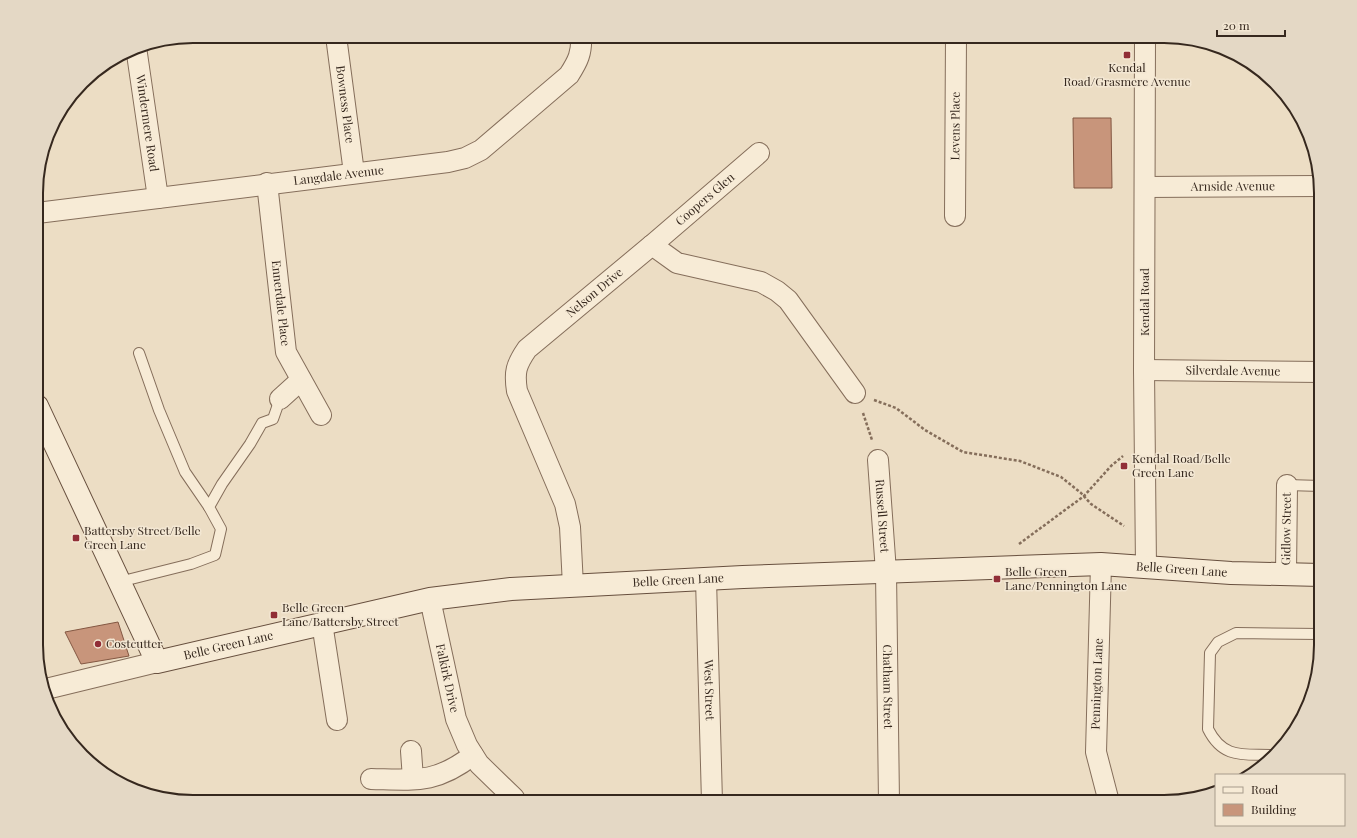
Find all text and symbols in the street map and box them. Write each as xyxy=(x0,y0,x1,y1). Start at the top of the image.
scale bar xyxy=(1217,12,1285,38)
text: 20 m xyxy=(1223,17,1250,33)
marker: Kendal Road/Grasmere Avenue xyxy=(1122,50,1132,60)
place label: Kendal Road/Grasmere Avenue xyxy=(1064,59,1190,89)
street label: Bowness Place xyxy=(333,64,359,144)
street label: Windermere Road xyxy=(133,72,163,173)
street label: Levens Place xyxy=(946,92,963,160)
street label: Langdale Avenue xyxy=(292,161,385,188)
street label: Coopers Glen xyxy=(671,169,737,229)
street label: Arnside Avenue xyxy=(1190,177,1275,194)
street label: Ennerdale Place xyxy=(269,259,294,347)
street label: Nelson Drive xyxy=(562,264,626,320)
street label: Kendal Road xyxy=(1136,268,1152,336)
street label: Silverdale Avenue xyxy=(1185,361,1281,379)
place label: Kendal Road/Belle Green Lane xyxy=(1132,450,1231,480)
marker: Kendal Road/Belle Green Lane xyxy=(1119,461,1129,471)
street label: Russell Street xyxy=(872,478,894,554)
street label: Gidlow Street xyxy=(1277,492,1294,566)
place label: Battersby Street/Belle Green Lane xyxy=(84,522,201,552)
marker: Battersby Street/Belle Green Lane xyxy=(71,533,81,543)
street label: Belle Green Lane xyxy=(1136,557,1228,580)
place label: Belle Green Lane/Pennington Lane xyxy=(1005,563,1127,593)
street label: Belle Green Lane xyxy=(632,569,724,590)
marker: Belle Green Lane/Pennington Lane xyxy=(992,574,1002,584)
place label: Belle Green Lane/Battersby Street xyxy=(282,599,399,629)
marker: Belle Green Lane/Battersby Street xyxy=(269,610,279,620)
street label: Belle Green Lane xyxy=(182,626,275,663)
place label: Costcutter xyxy=(106,635,163,651)
street label: Pennington Lane xyxy=(1086,638,1106,730)
marker: Costcutter xyxy=(93,639,103,649)
street label: Falkirk Drive xyxy=(433,642,463,714)
street label: Chatham Street xyxy=(880,644,897,730)
street label: West Street xyxy=(701,658,719,721)
legend xyxy=(1215,774,1345,826)
text: Road xyxy=(1251,781,1278,797)
text: Building xyxy=(1251,801,1297,817)

